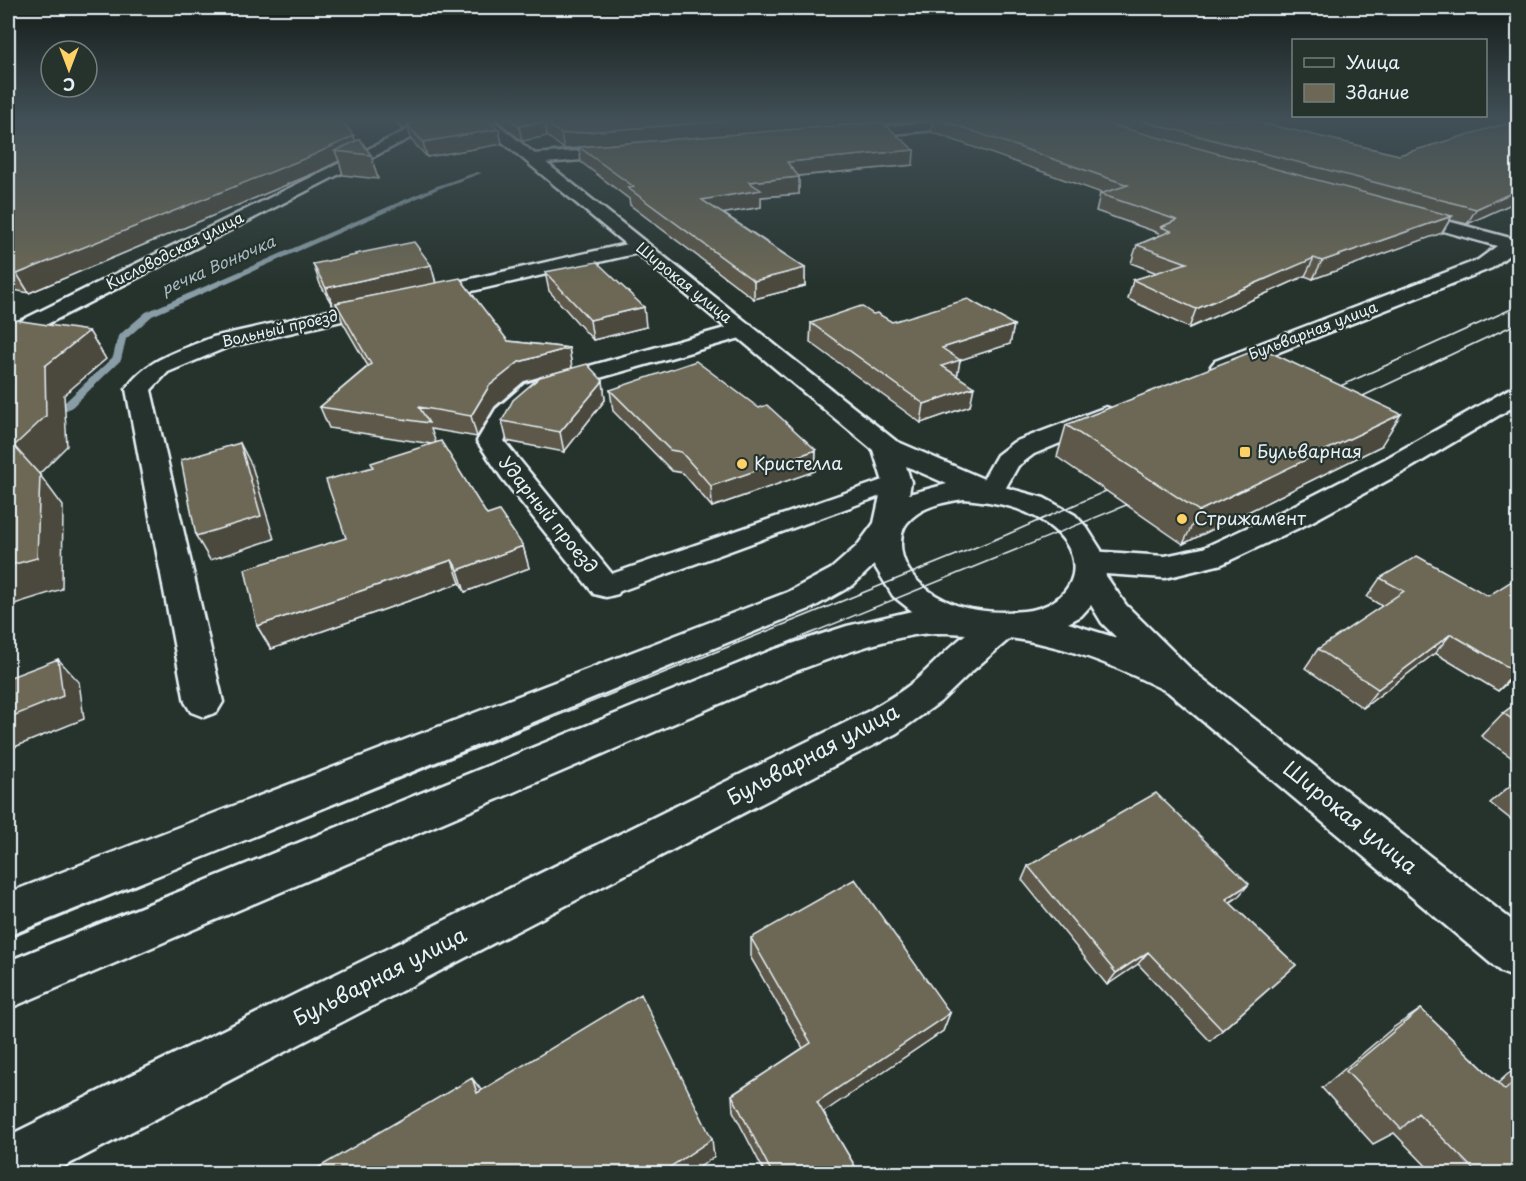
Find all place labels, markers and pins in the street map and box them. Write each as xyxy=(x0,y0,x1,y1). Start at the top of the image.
place label: Бульварная xyxy=(1257,437,1362,464)
marker: Бульварная xyxy=(1238,445,1252,459)
place label: Кристелла xyxy=(754,449,843,476)
marker: Кристелла xyxy=(735,457,749,471)
place label: Стрижамент xyxy=(1194,504,1306,531)
marker: Стрижамент xyxy=(1175,512,1189,526)

